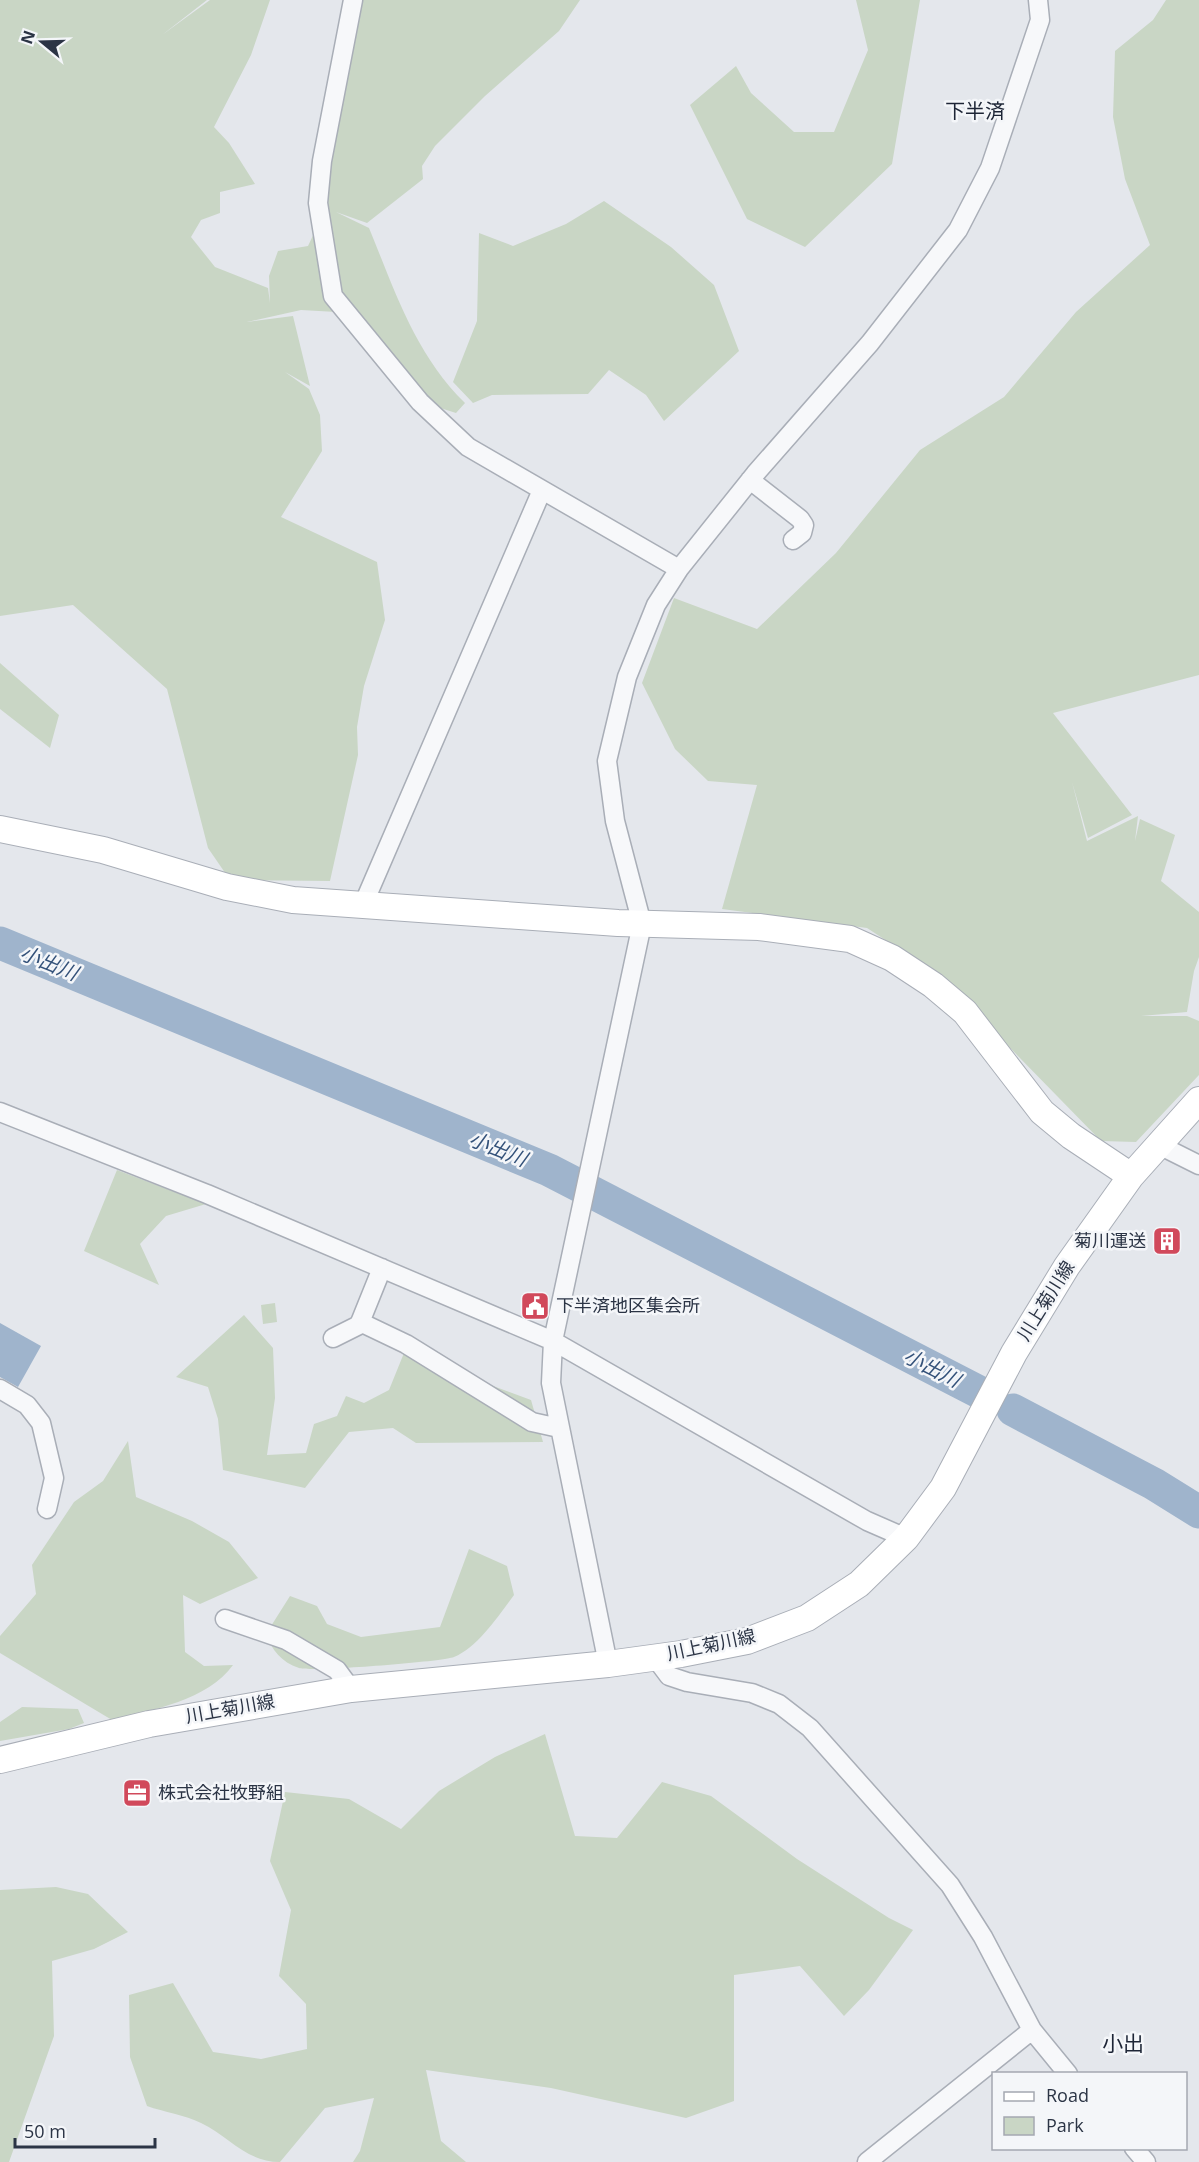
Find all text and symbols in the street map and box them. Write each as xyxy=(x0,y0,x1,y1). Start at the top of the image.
north arrow xyxy=(12,12,72,72)
text: N xyxy=(15,27,40,47)
district label: 下半済 xyxy=(945,97,1005,124)
water label: 小出川 xyxy=(16,939,84,987)
water label: 小出川 xyxy=(465,1125,533,1173)
building icon: 菊川運送 xyxy=(1151,1225,1183,1257)
place label: 菊川運送 xyxy=(1074,1228,1146,1252)
street label: 川上菊川線 xyxy=(1011,1256,1079,1345)
public building icon: 下半済地区集会所 xyxy=(519,1290,551,1322)
place label: 下半済地区集会所 xyxy=(556,1293,700,1317)
water label: 小出川 xyxy=(899,1342,967,1394)
street label: 川上菊川線 xyxy=(664,1623,757,1665)
street label: 川上菊川線 xyxy=(183,1688,276,1728)
office icon: 株式会社牧野組 xyxy=(121,1777,153,1809)
place label: 株式会社牧野組 xyxy=(158,1780,284,1804)
district label: 小出 xyxy=(1102,2029,1144,2057)
legend xyxy=(992,2072,1187,2150)
text: Road xyxy=(1046,2083,1089,2107)
scale bar xyxy=(15,2111,154,2149)
text: Park xyxy=(1046,2113,1084,2137)
text: 50 m xyxy=(24,2119,66,2143)

